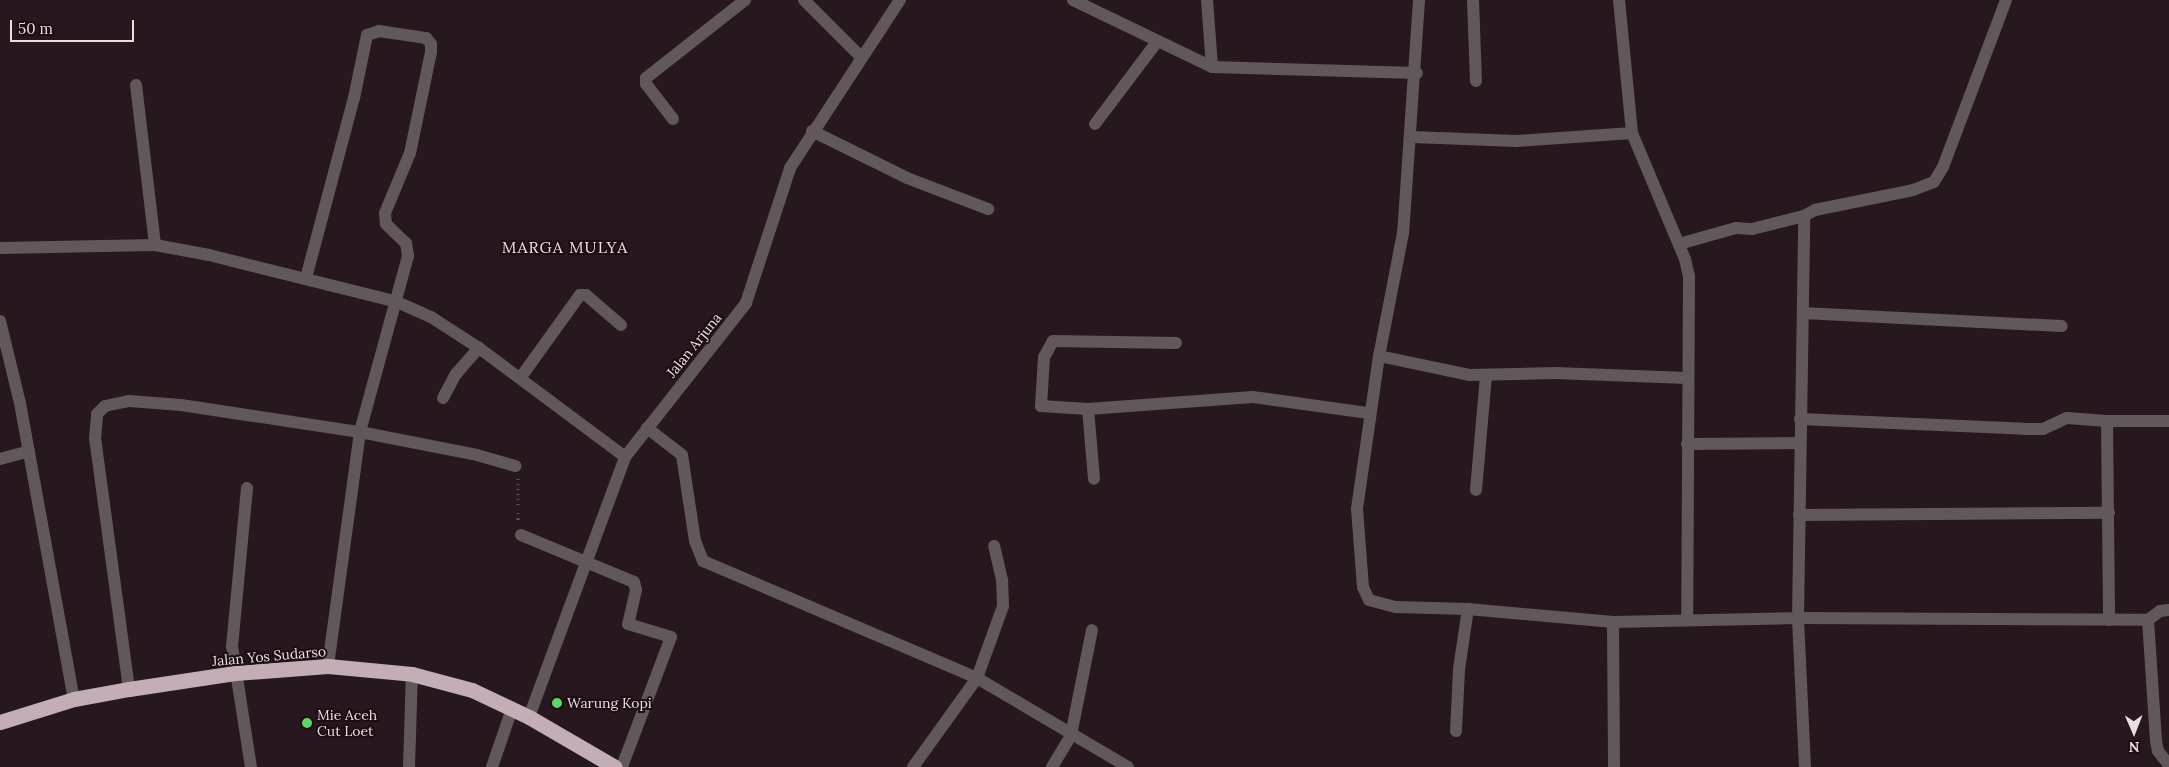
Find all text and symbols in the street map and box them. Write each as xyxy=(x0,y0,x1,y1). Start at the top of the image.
scale bar xyxy=(12,10,136,42)
text: 50 m xyxy=(18,19,53,38)
district label: MARGA MULYA xyxy=(500,237,630,257)
street label: Jalan Arjuna xyxy=(663,309,725,381)
street label: Jalan Yos Sudarso xyxy=(211,643,327,669)
place label: Warung Kopi xyxy=(567,695,652,711)
marker: Warung Kopi xyxy=(551,697,563,709)
place label: Mie Aceh Cut Loet xyxy=(317,707,377,740)
north arrow xyxy=(2109,707,2159,757)
marker: Mie Aceh Cut Loet xyxy=(301,717,313,729)
text: N xyxy=(2129,738,2140,756)

